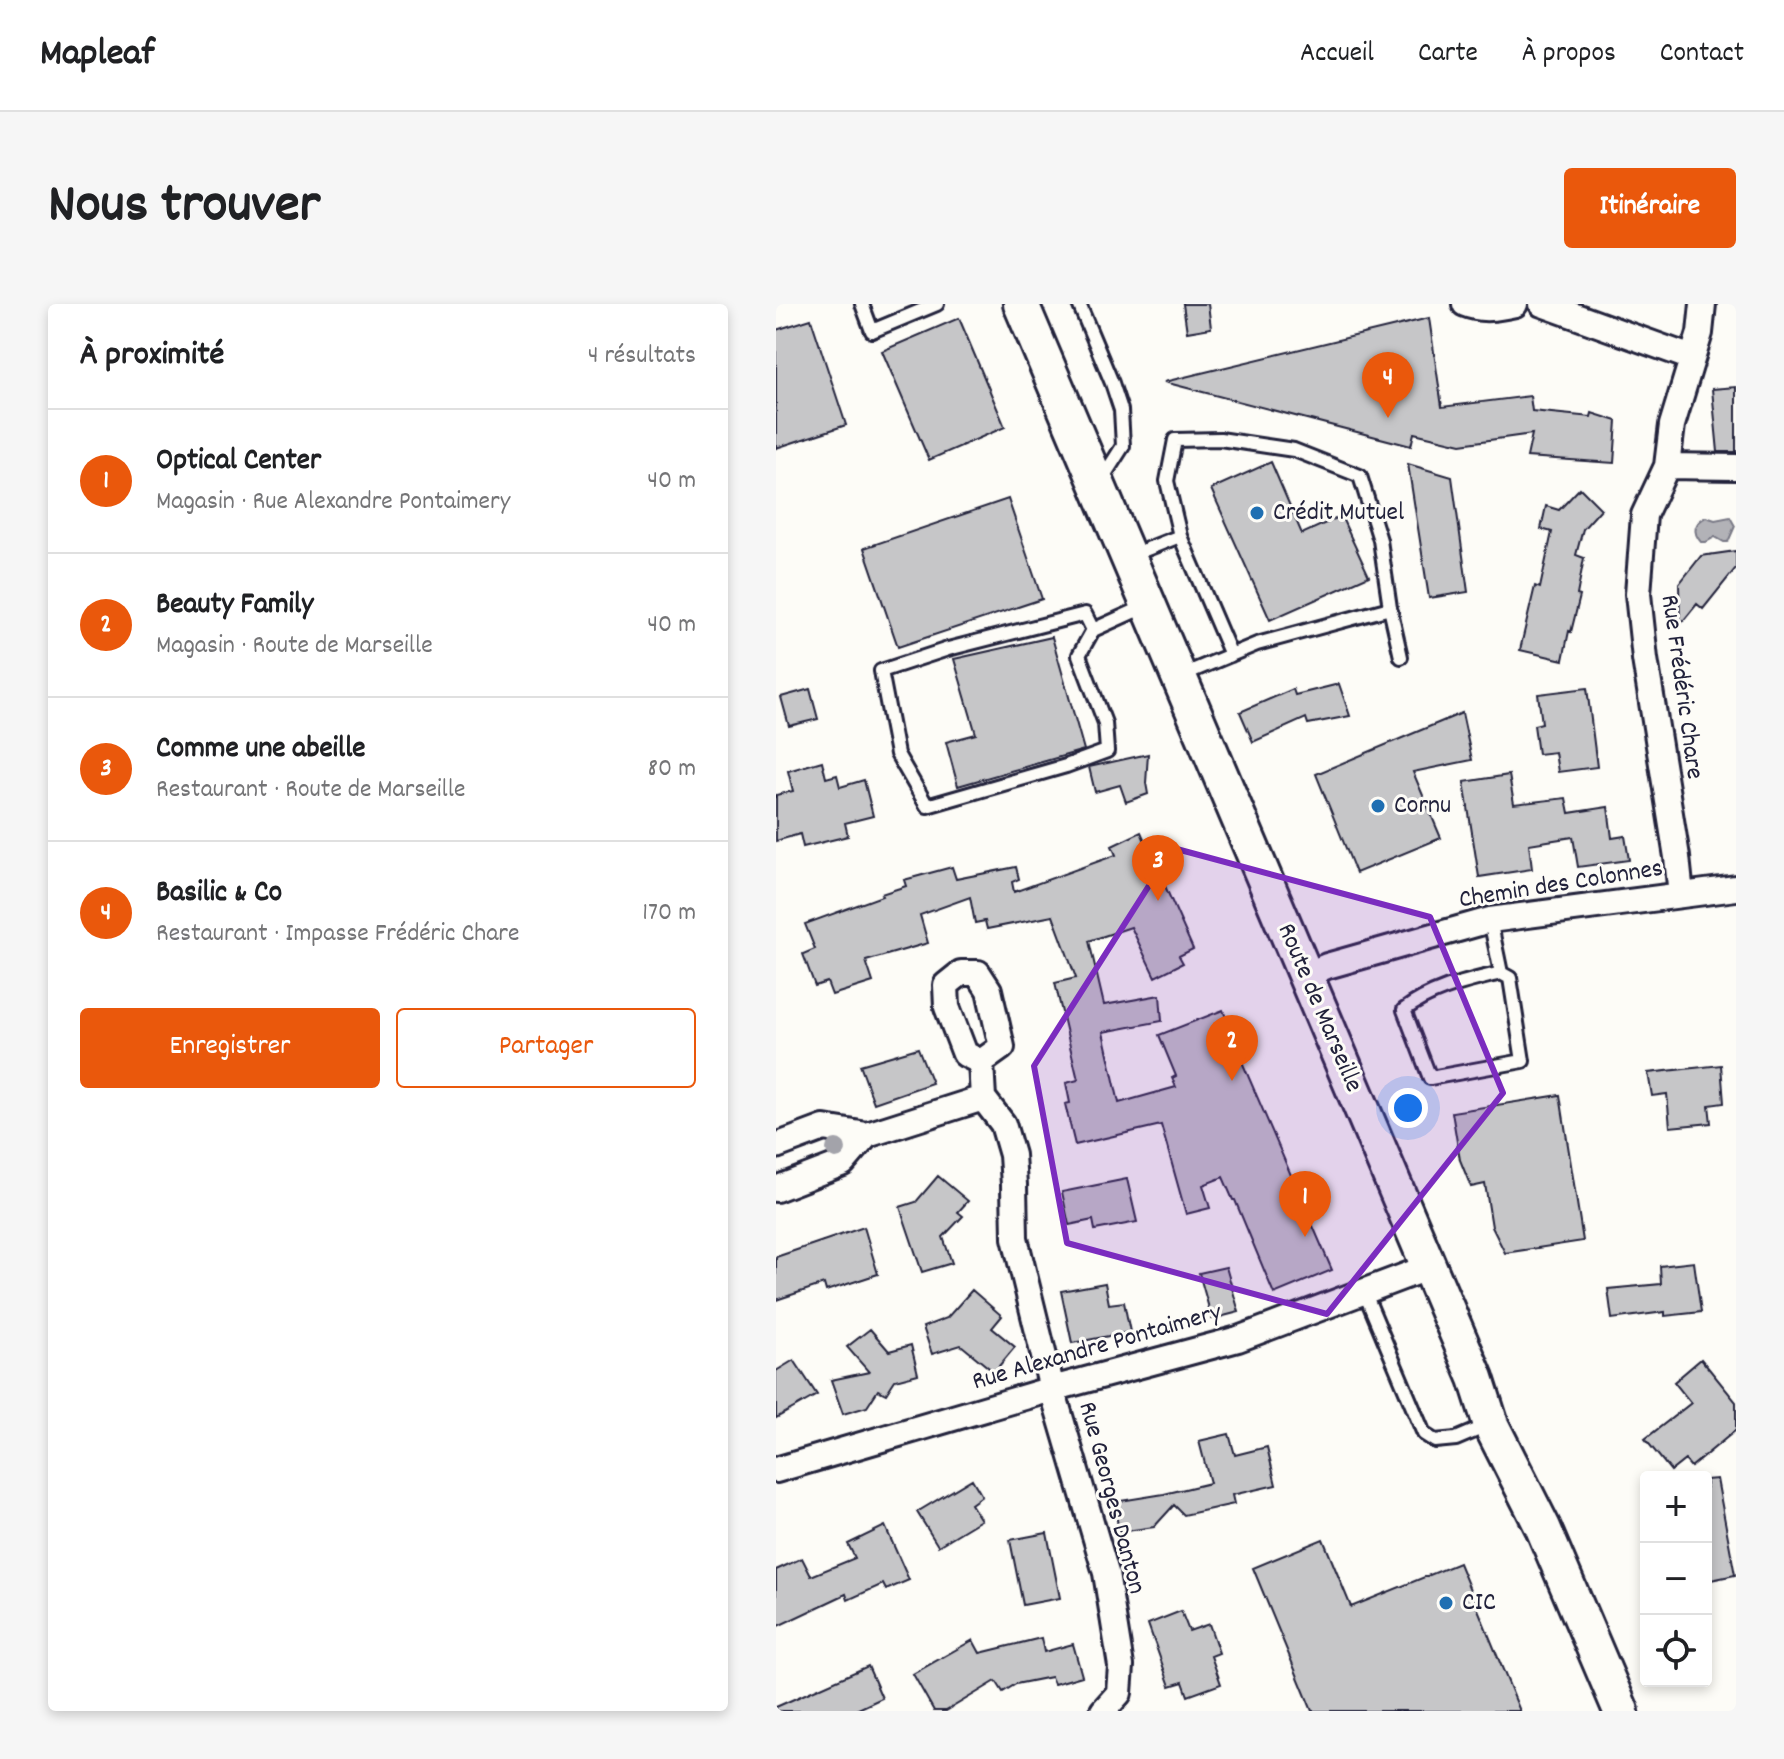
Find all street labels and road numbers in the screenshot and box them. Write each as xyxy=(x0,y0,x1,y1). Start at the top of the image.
street label: Rue Frédéric Chare xyxy=(1650,592,1712,782)
street label: Chemin des Colonnes xyxy=(1456,851,1666,919)
street label: Route de Marseille xyxy=(1267,918,1371,1098)
street label: Rue Alexandre Pontaimery xyxy=(968,1295,1226,1401)
street label: Rue Georges Danton xyxy=(1068,1398,1154,1598)

